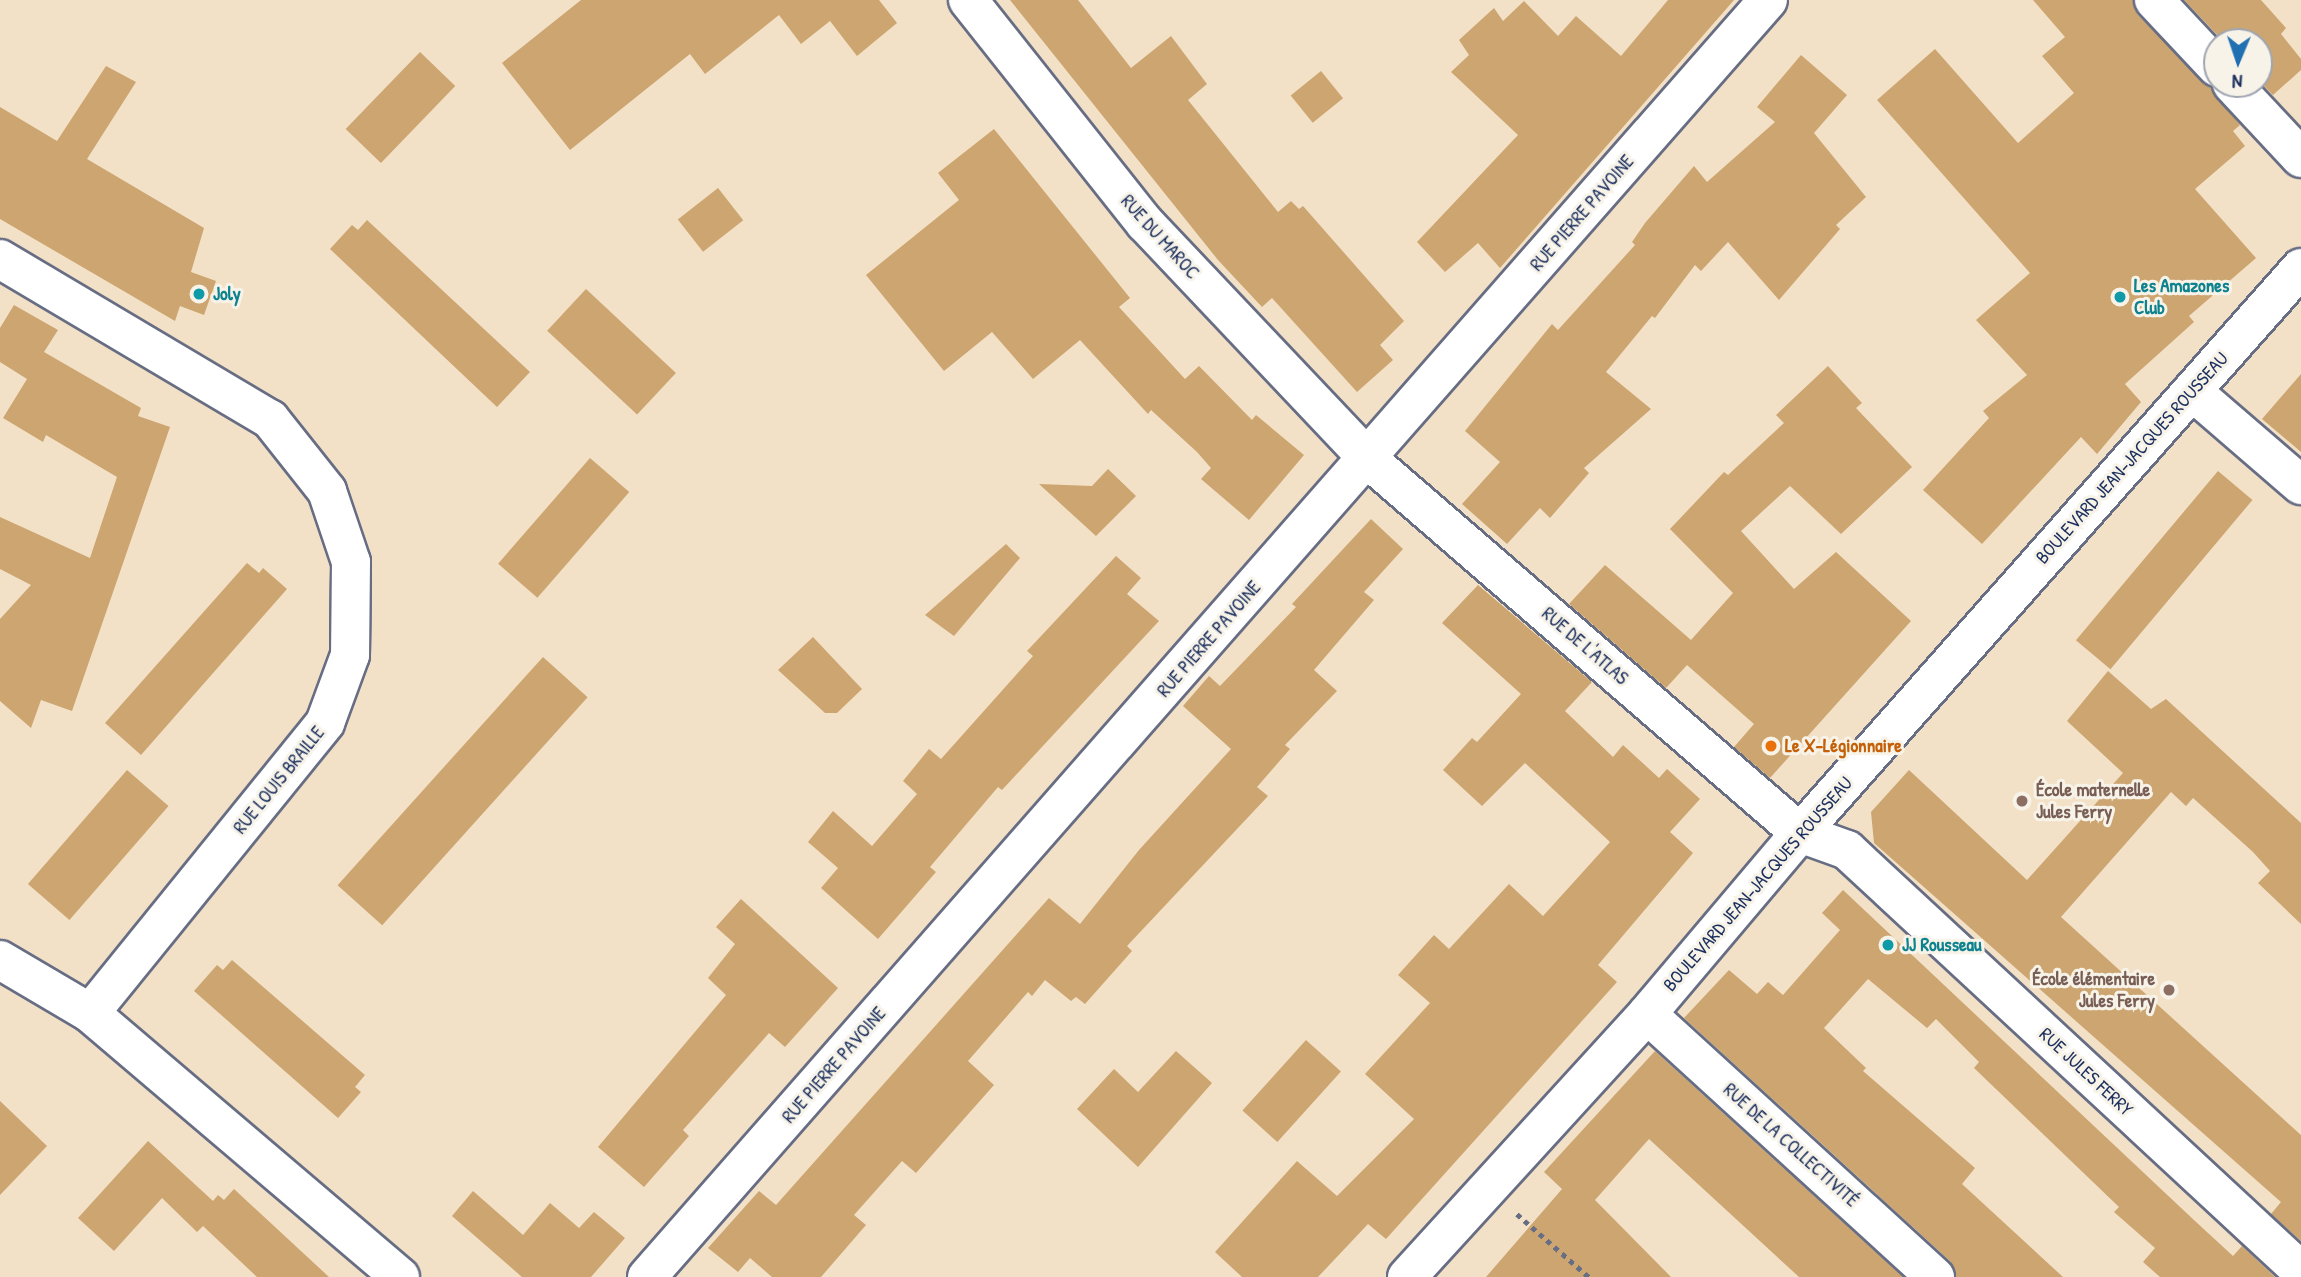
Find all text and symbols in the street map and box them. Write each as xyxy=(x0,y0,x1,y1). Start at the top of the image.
north arrow xyxy=(2203,28,2273,98)
text: N xyxy=(2232,69,2243,95)
street label: RUE PIERRE PAVOINE xyxy=(1525,150,1639,276)
street label: RUE DU MAROC xyxy=(1116,190,1204,284)
place label: Les Amazones Club xyxy=(2134,275,2229,319)
place label: Joly xyxy=(213,283,241,305)
marker: Joly xyxy=(191,286,207,302)
marker: Les Amazones Club xyxy=(2112,289,2128,305)
street label: BOULEVARD JEAN-JACQUES ROUSSEAU xyxy=(2031,347,2233,569)
street label: RUE PIERRE PAVOINE xyxy=(1152,576,1266,702)
street label: RUE DE L'ATLAS xyxy=(1537,602,1633,690)
street label: RUE LOUIS BRAILLE xyxy=(229,722,329,838)
place label: Le X-Légionnaire xyxy=(1785,735,1902,757)
marker: Le X-Légionnaire xyxy=(1763,738,1779,754)
street label: BOULEVARD JEAN-JACQUES ROUSSEAU xyxy=(1659,772,1857,996)
place label: École maternelle Jules Ferry xyxy=(2036,779,2150,823)
marker: École maternelle Jules Ferry xyxy=(2014,793,2030,809)
place label: JJ Rousseau xyxy=(1902,934,1982,956)
marker: JJ Rousseau xyxy=(1880,937,1896,953)
place label: École élémentaire Jules Ferry xyxy=(2032,968,2155,1012)
marker: École élémentaire Jules Ferry xyxy=(2161,982,2177,998)
street label: RUE PIERRE PAVOINE xyxy=(777,1002,891,1128)
street label: RUE JULES FERRY xyxy=(2035,1023,2137,1121)
street label: RUE DE LA COLLECTIVITÉ xyxy=(1719,1078,1863,1212)

